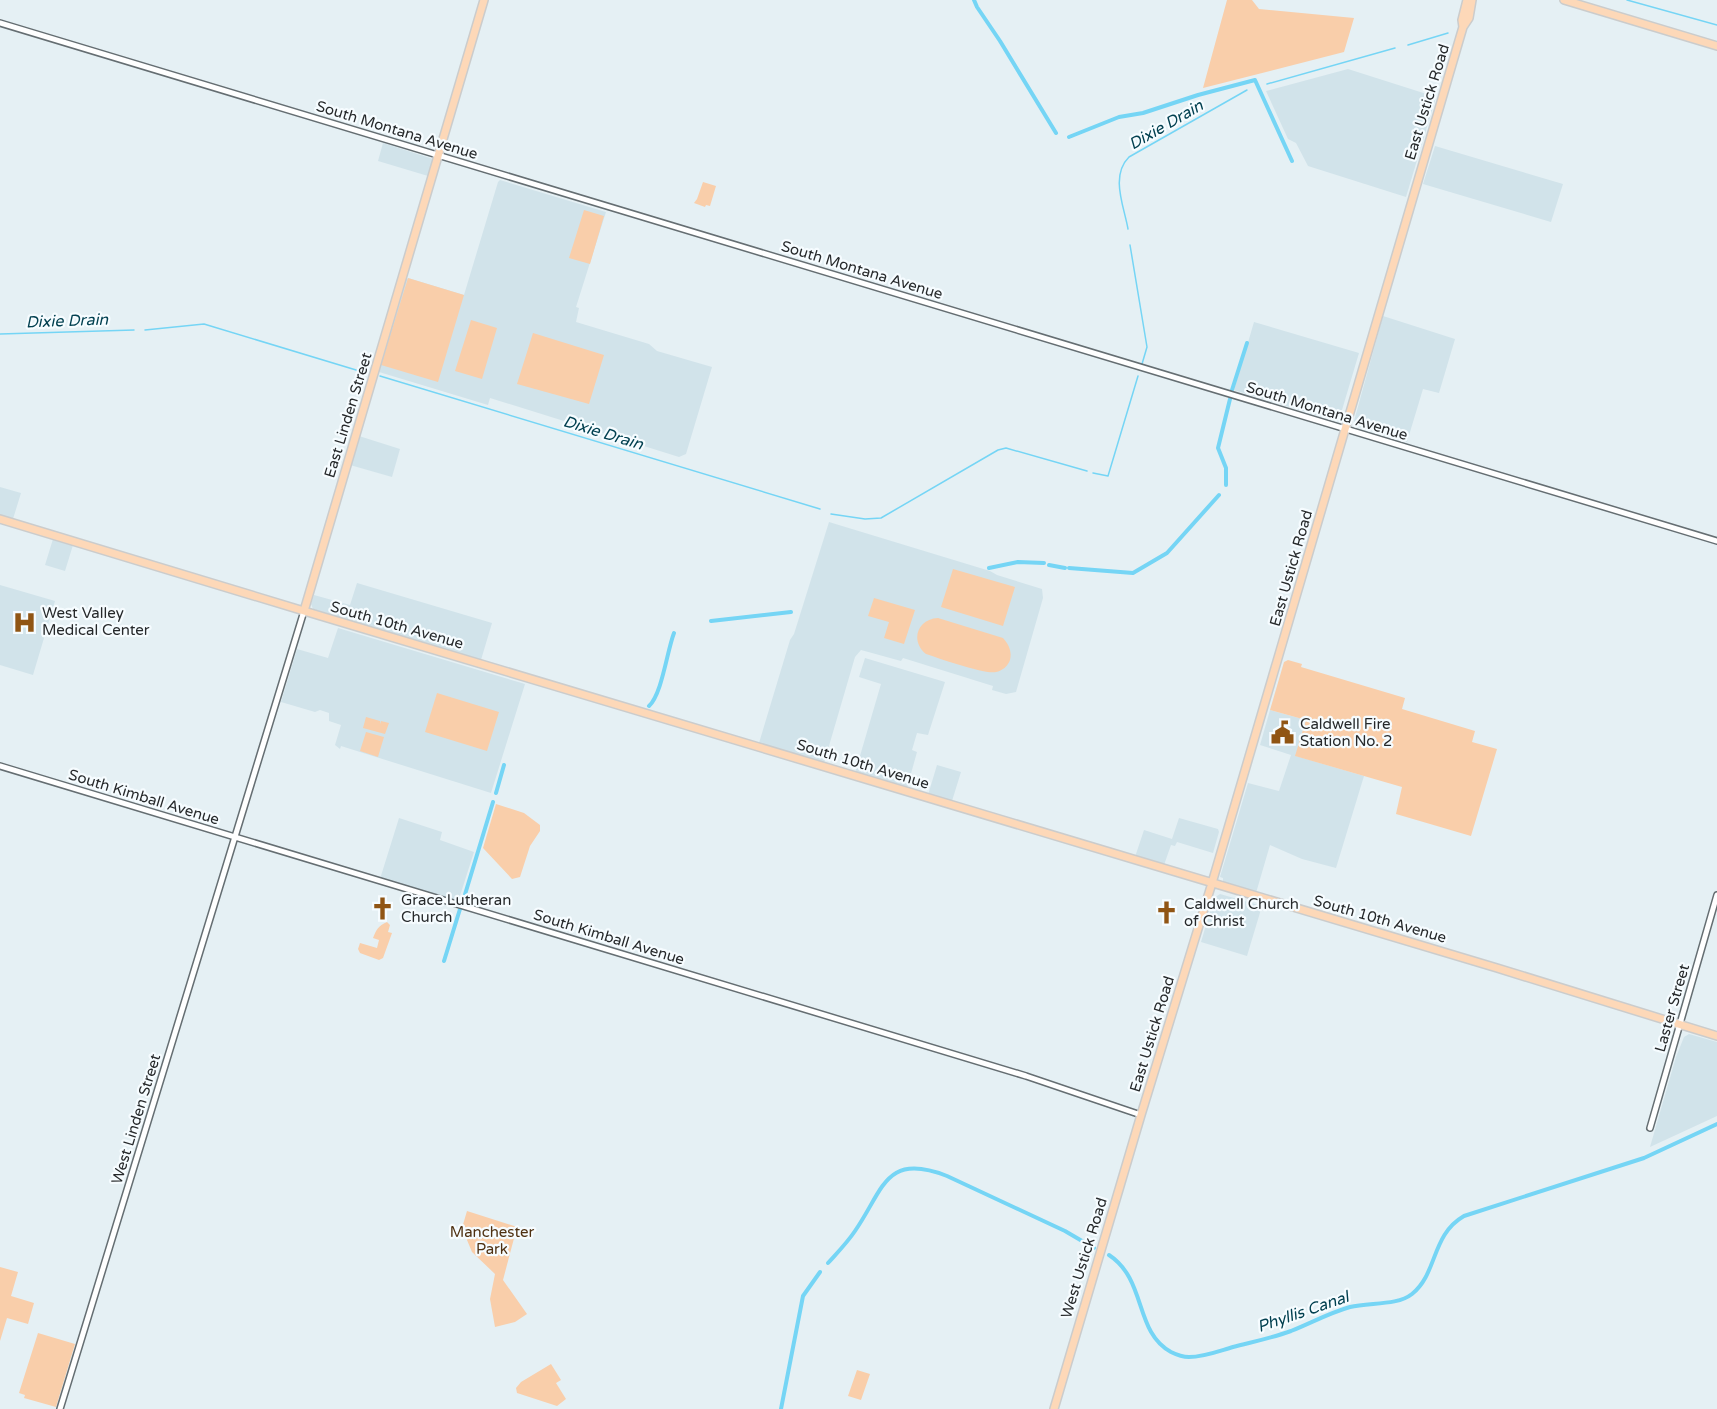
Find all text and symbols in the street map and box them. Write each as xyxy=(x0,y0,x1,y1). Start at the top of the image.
street label: East Ustick Road xyxy=(1401,42,1453,162)
water label: Dixie Drain xyxy=(1125,95,1208,154)
street label: South Montana Avenue xyxy=(314,97,480,163)
street label: South Montana Avenue xyxy=(779,237,945,303)
water label: Dixie Drain xyxy=(25,310,110,332)
street label: East Linden Street xyxy=(320,350,376,480)
street label: South Montana Avenue xyxy=(1244,378,1410,444)
water label: Dixie Drain xyxy=(561,411,647,455)
street label: East Ustick Road xyxy=(1266,508,1316,628)
street label: South 10th Avenue xyxy=(328,597,466,653)
place label: West Valley Medical Center xyxy=(42,604,150,639)
hospital icon: West Valley Medical Center xyxy=(11,609,37,635)
place label: Caldwell Fire Station No. 2 xyxy=(1300,715,1393,750)
public building icon: Caldwell Fire Station No. 2 xyxy=(1269,720,1295,746)
street label: South 10th Avenue xyxy=(795,735,931,793)
street label: South Kimball Avenue xyxy=(66,765,222,829)
place label: Grace Lutheran Church xyxy=(401,891,511,926)
street label: South 10th Avenue xyxy=(1311,891,1449,947)
place label: Caldwell Church of Christ xyxy=(1184,895,1299,930)
church icon: Grace Lutheran Church xyxy=(370,896,396,922)
church icon: Caldwell Church of Christ xyxy=(1153,900,1179,926)
street label: South Kimball Avenue xyxy=(531,905,687,969)
street label: Laster Street xyxy=(1651,962,1693,1054)
street label: East Ustick Road xyxy=(1126,974,1178,1094)
street label: West Linden Street xyxy=(108,1052,164,1186)
street label: West Ustick Road xyxy=(1057,1195,1111,1321)
park label: Manchester Park xyxy=(450,1223,535,1258)
water label: Phyllis Canal xyxy=(1255,1286,1353,1337)

